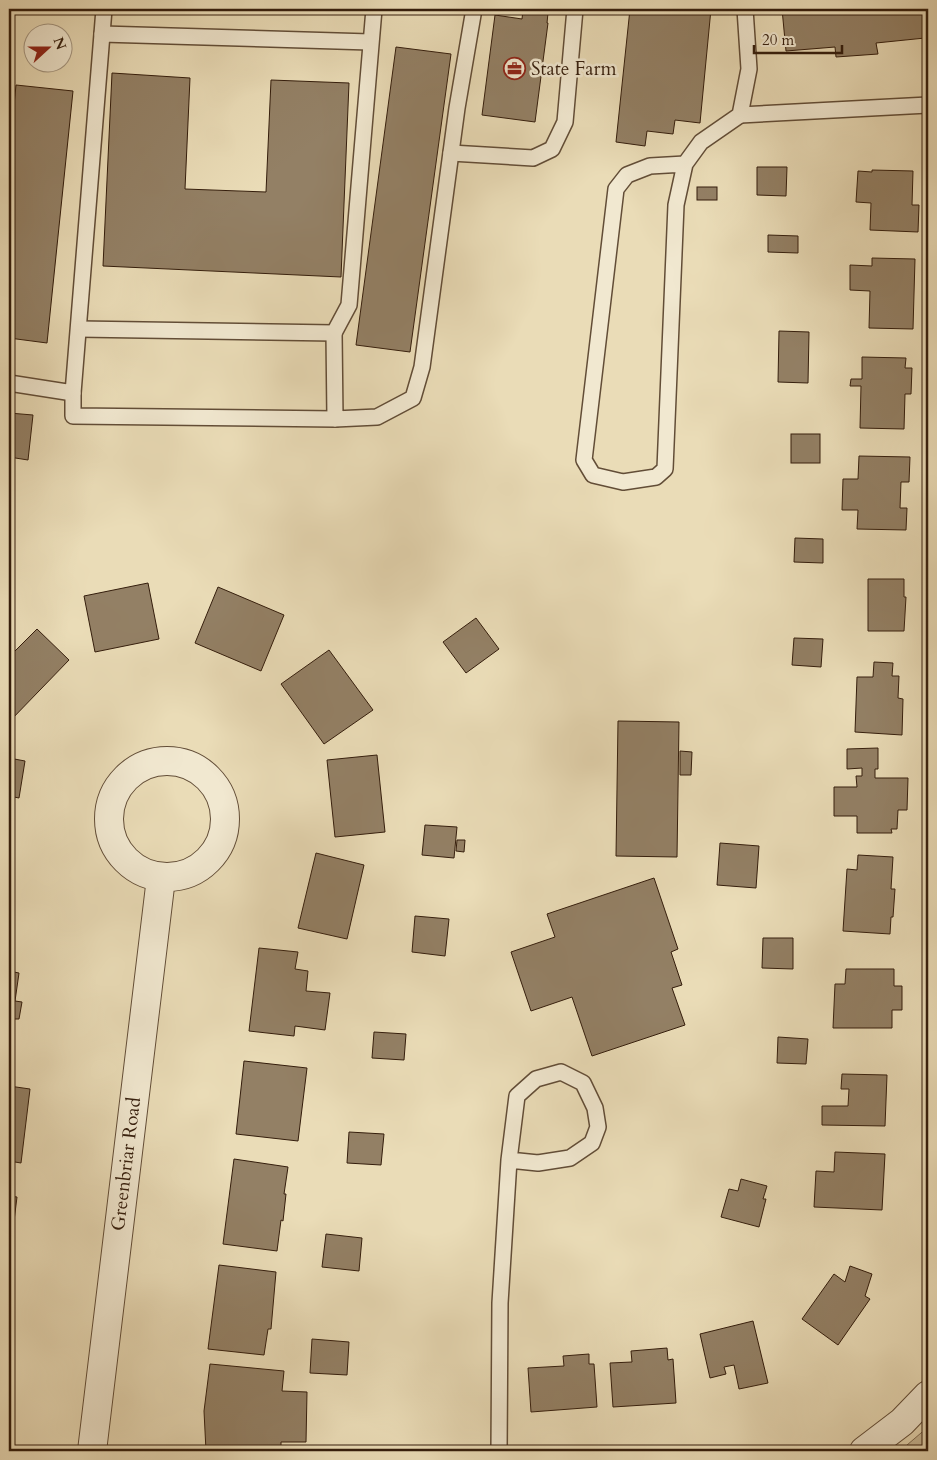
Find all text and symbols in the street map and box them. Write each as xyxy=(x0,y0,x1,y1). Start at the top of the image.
north arrow xyxy=(22,22,72,72)
scale bar xyxy=(754,22,842,54)
text: 20 m xyxy=(762,30,794,50)
text: N xyxy=(49,34,71,53)
place label: State Farm xyxy=(531,56,617,82)
office icon: State Farm xyxy=(503,57,527,81)
street label: Greenbriar Road xyxy=(105,1096,147,1232)

